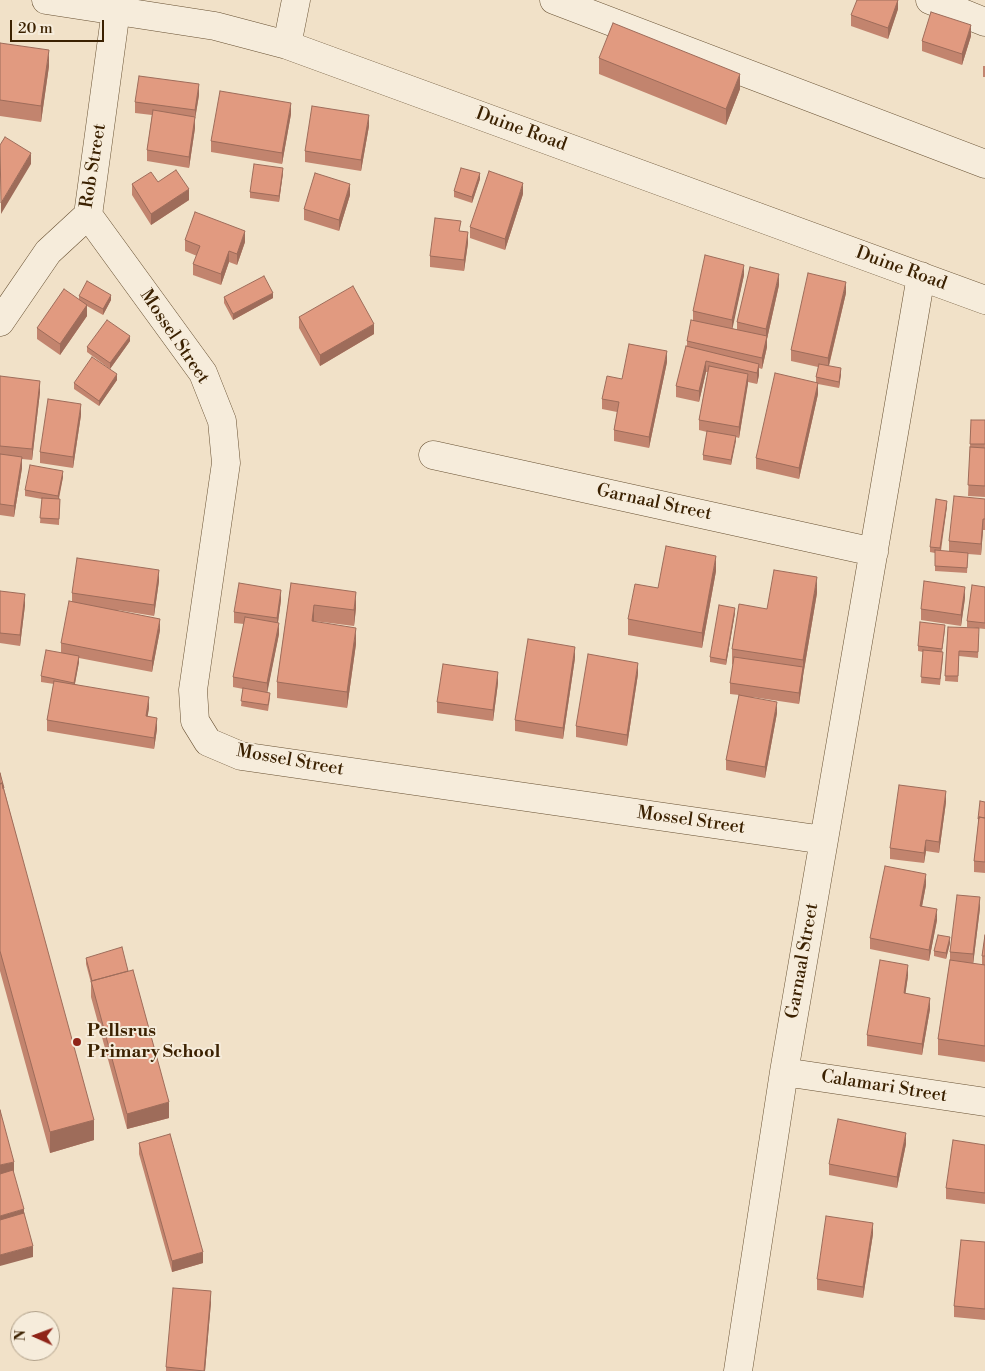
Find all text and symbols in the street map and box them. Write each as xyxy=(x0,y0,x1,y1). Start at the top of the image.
scale bar xyxy=(12,10,106,42)
text: 20 m xyxy=(18,19,53,38)
street label: Duine Road xyxy=(472,104,570,156)
street label: Rob Street xyxy=(77,122,111,210)
street label: Duine Road xyxy=(852,243,950,295)
street label: Mossel Street xyxy=(135,286,213,388)
street label: Garnaal Street xyxy=(594,480,714,526)
street label: Mossel Street xyxy=(235,741,345,781)
street label: Mossel Street xyxy=(636,803,746,839)
street label: Garnaal Street xyxy=(782,901,824,1021)
place label: Pellsrus Primary School xyxy=(87,1021,220,1064)
marker: Pellsrus Primary School xyxy=(71,1036,83,1048)
street label: Calamari Street xyxy=(819,1066,949,1108)
north arrow xyxy=(10,1311,60,1361)
text: N xyxy=(12,1330,30,1341)

